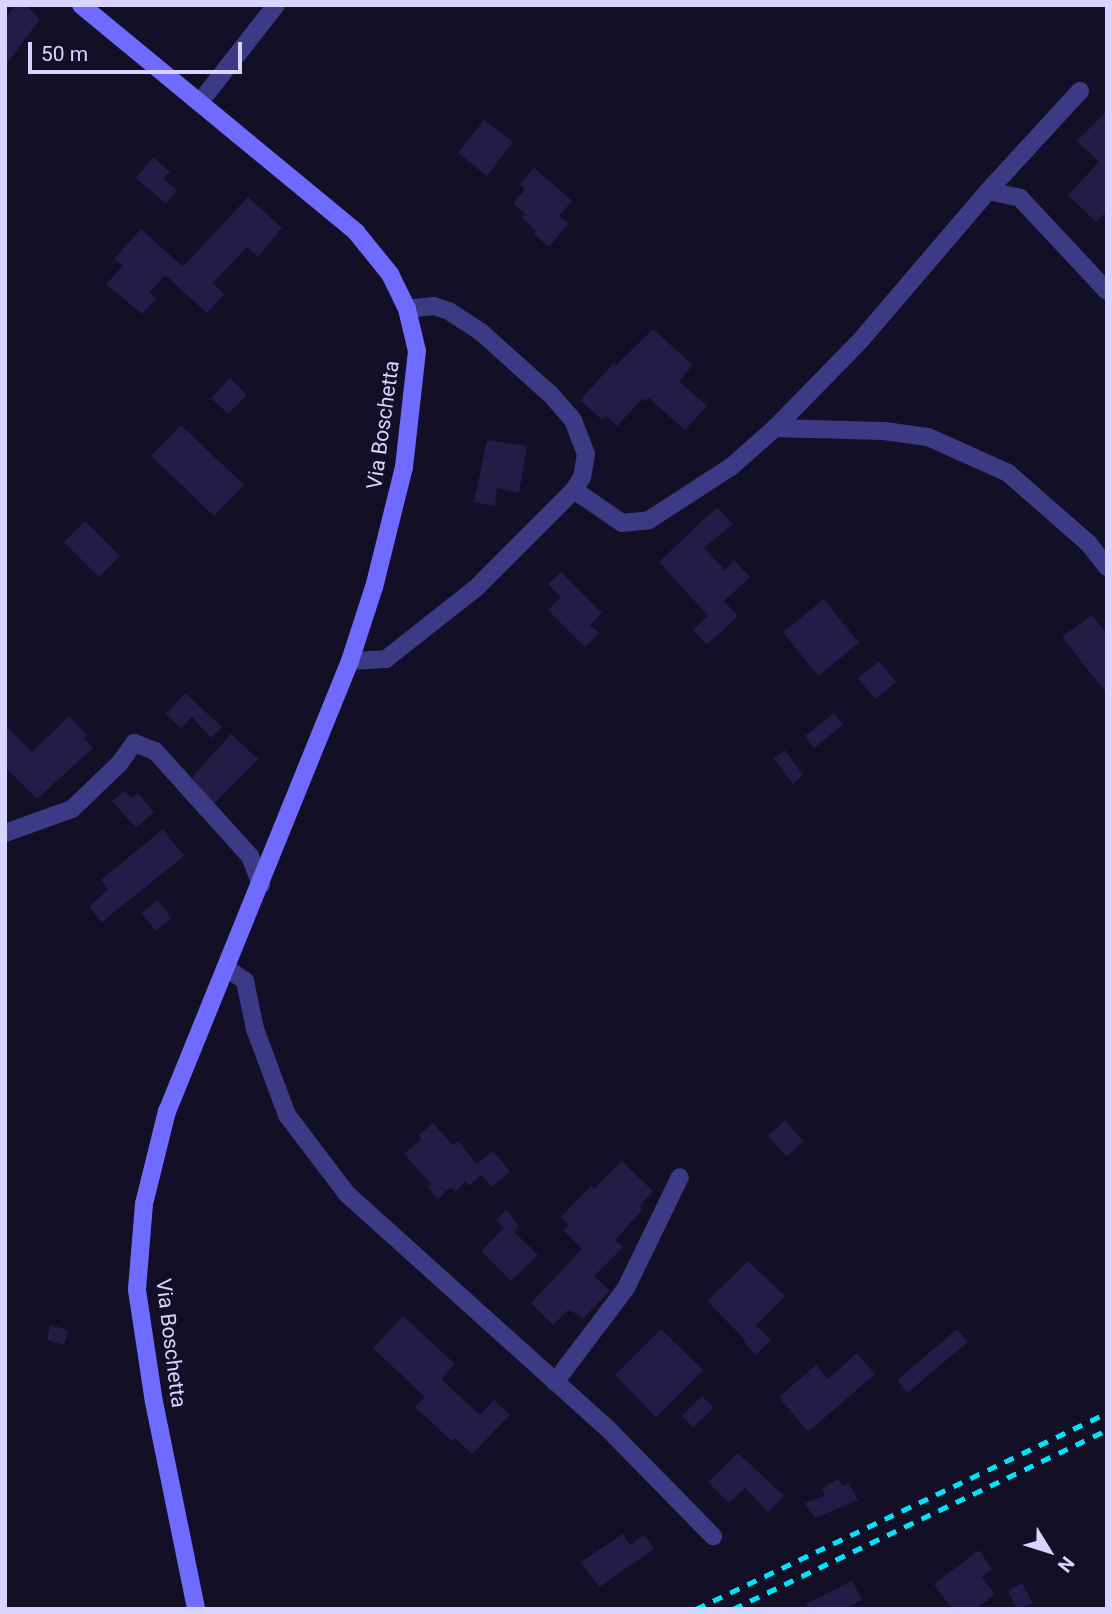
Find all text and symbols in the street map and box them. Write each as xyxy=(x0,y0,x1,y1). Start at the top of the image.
scale bar xyxy=(32,28,245,72)
text: 50 m xyxy=(41,42,88,66)
street label: Via Boschetta xyxy=(361,359,405,491)
street label: Via Boschetta xyxy=(151,1277,191,1409)
north arrow xyxy=(1014,1516,1084,1586)
text: N xyxy=(1053,1552,1079,1577)

